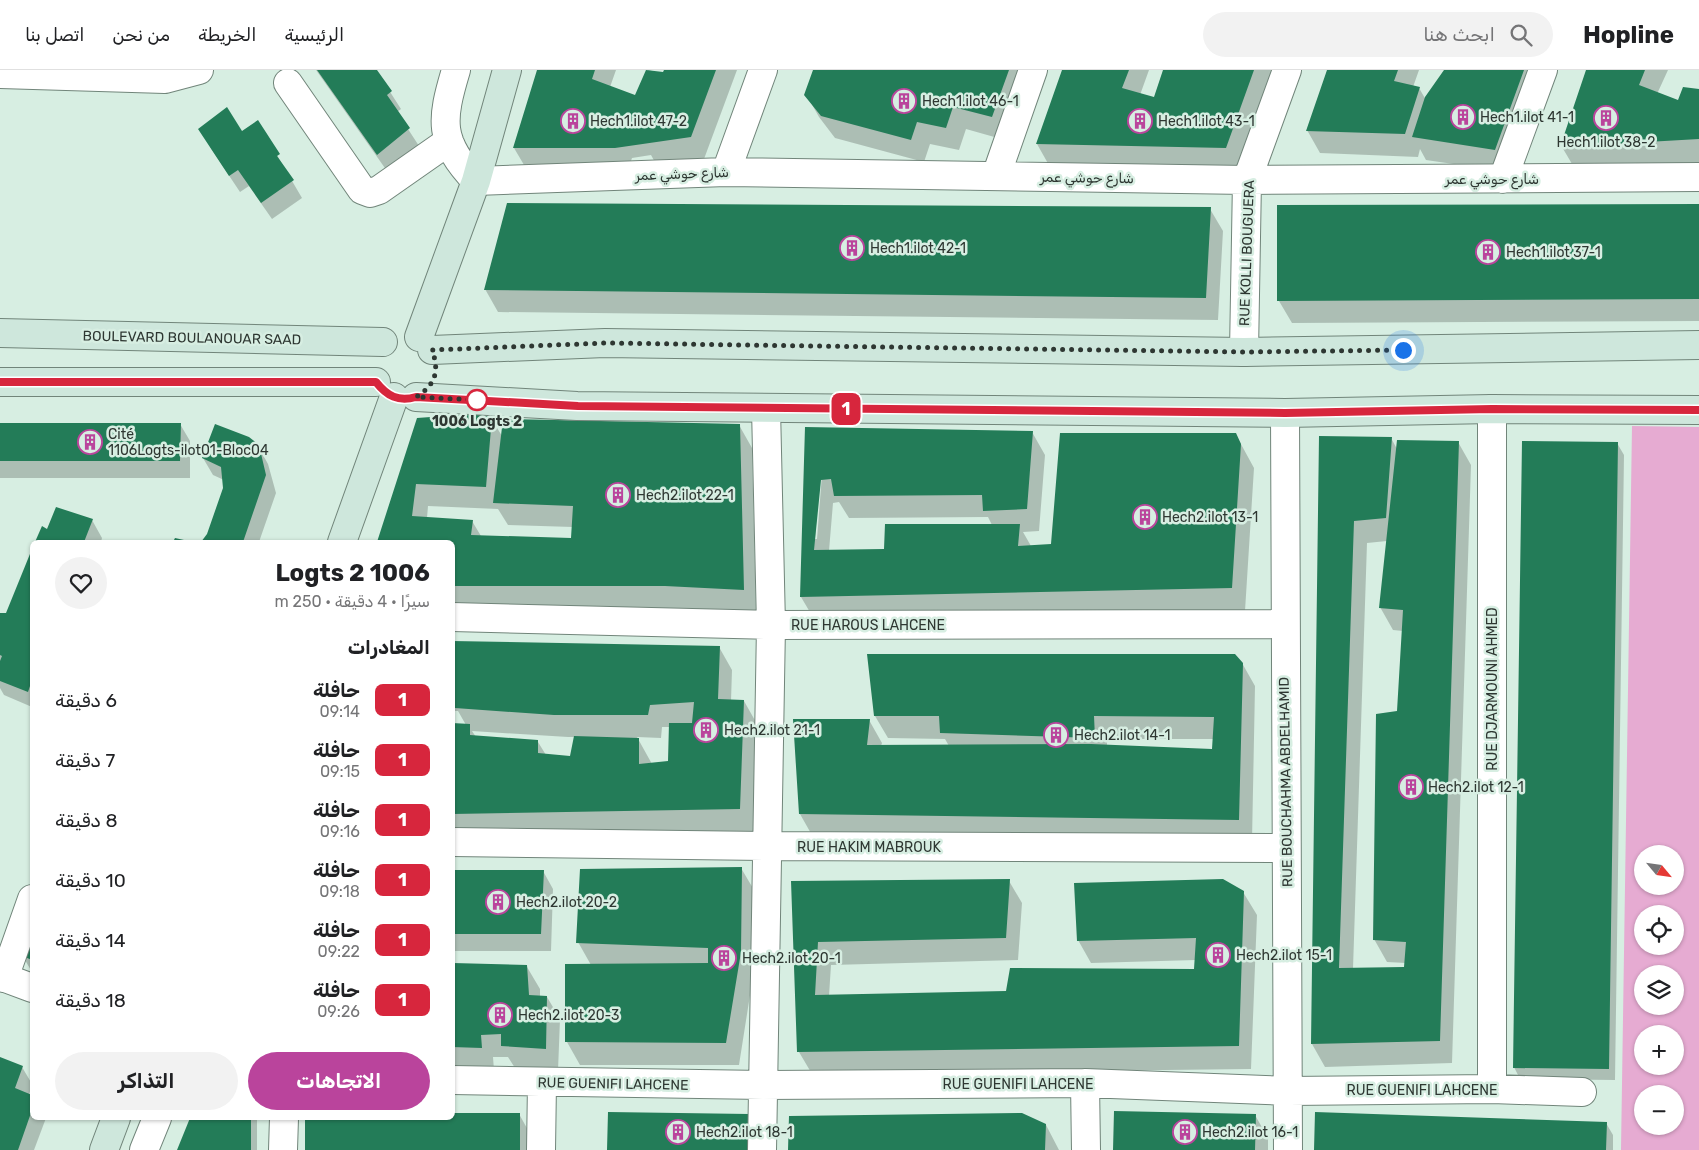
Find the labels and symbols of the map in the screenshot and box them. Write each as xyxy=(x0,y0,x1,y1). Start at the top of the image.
building icon: Hech1.ilot 46-1 xyxy=(891,88,917,114)
place label: Hech1.ilot 46-1 xyxy=(922,93,1019,110)
building icon: Hech1.ilot 41-1 xyxy=(1450,104,1476,130)
building icon: Hech1.ilot 38-2 xyxy=(1593,105,1619,131)
building icon: Hech1.ilot 47-2 xyxy=(560,108,586,134)
building icon: Hech1.ilot 43-1 xyxy=(1127,108,1153,134)
place label: Hech1.ilot 41-1 xyxy=(1480,109,1574,126)
place label: Hech1.ilot 47-2 xyxy=(590,113,687,130)
place label: Hech1.ilot 43-1 xyxy=(1158,113,1255,130)
place label: Hech1.ilot 38-2 xyxy=(1556,134,1656,151)
street label: شارع حوشي عمر xyxy=(634,164,729,186)
street label: شارع حوشي عمر xyxy=(1039,169,1134,189)
street label: شارع حوشي عمر xyxy=(1444,171,1539,190)
street label: RUE KOLLI BOUGUERA xyxy=(1236,179,1258,326)
building icon: Hech1.ilot 42-1 xyxy=(839,235,865,261)
building icon: Hech1.ilot 37-1 xyxy=(1475,239,1501,265)
place label: Hech1.ilot 42-1 xyxy=(870,240,966,257)
place label: Hech1.ilot 37-1 xyxy=(1506,244,1601,261)
street label: BOULEVARD BOULANOUAR SAAD xyxy=(83,328,301,348)
your location xyxy=(1391,338,1416,363)
marker: 1006 Logts 2 xyxy=(466,389,488,411)
line badge: 1 xyxy=(830,393,862,425)
place label: 1006 Logts 2 xyxy=(432,413,522,430)
place label: Cité 1106Logts-ilot01-Bloc04 xyxy=(108,426,269,459)
building icon: Cité 1106Logts-ilot01-Bloc04 xyxy=(77,429,103,455)
building icon: Hech2.ilot 22-1 xyxy=(605,482,631,508)
place label: Hech2.ilot 22-1 xyxy=(636,487,734,504)
building icon: Hech2.ilot 13-1 xyxy=(1132,504,1158,530)
place label: Hech2.ilot 13-1 xyxy=(1162,509,1258,526)
street label: RUE DJARMOUNI AHMED xyxy=(1484,607,1501,771)
street label: RUE HAROUS LAHCENE xyxy=(791,617,945,634)
street label: RUE BOUCHAHMA ABDELHAMID xyxy=(1276,677,1296,887)
building icon: Hech2.ilot 21-1 xyxy=(693,717,719,743)
place label: Hech2.ilot 21-1 xyxy=(724,722,820,739)
building icon: Hech2.ilot 14-1 xyxy=(1043,722,1069,748)
place label: Hech2.ilot 14-1 xyxy=(1074,727,1170,744)
building icon: Hech2.ilot 12-1 xyxy=(1398,774,1424,800)
place label: Hech2.ilot 12-1 xyxy=(1428,779,1524,796)
street label: RUE HAKIM MABROUK xyxy=(797,839,941,856)
north arrow xyxy=(1634,845,1684,895)
building icon: Hech2.ilot 20-2 xyxy=(485,889,511,915)
place label: Hech2.ilot 20-2 xyxy=(516,894,617,911)
building icon: Hech2.ilot 15-1 xyxy=(1205,942,1231,968)
building icon: Hech2.ilot 20-1 xyxy=(711,945,737,971)
place label: Hech2.ilot 15-1 xyxy=(1236,947,1332,964)
place label: Hech2.ilot 20-1 xyxy=(742,950,841,967)
building icon: Hech2.ilot 20-3 xyxy=(487,1002,513,1028)
place label: Hech2.ilot 20-3 xyxy=(518,1007,620,1024)
street label: RUE GUENIFI LAHCENE xyxy=(537,1074,689,1094)
street label: RUE GUENIFI LAHCENE xyxy=(943,1076,1094,1093)
street label: RUE GUENIFI LAHCENE xyxy=(1347,1082,1498,1099)
building icon: Hech2.ilot 18-1 xyxy=(665,1119,691,1145)
building icon: Hech2.ilot 16-1 xyxy=(1172,1119,1198,1145)
place label: Hech2.ilot 18-1 xyxy=(696,1124,793,1141)
place label: Hech2.ilot 16-1 xyxy=(1202,1124,1298,1141)

